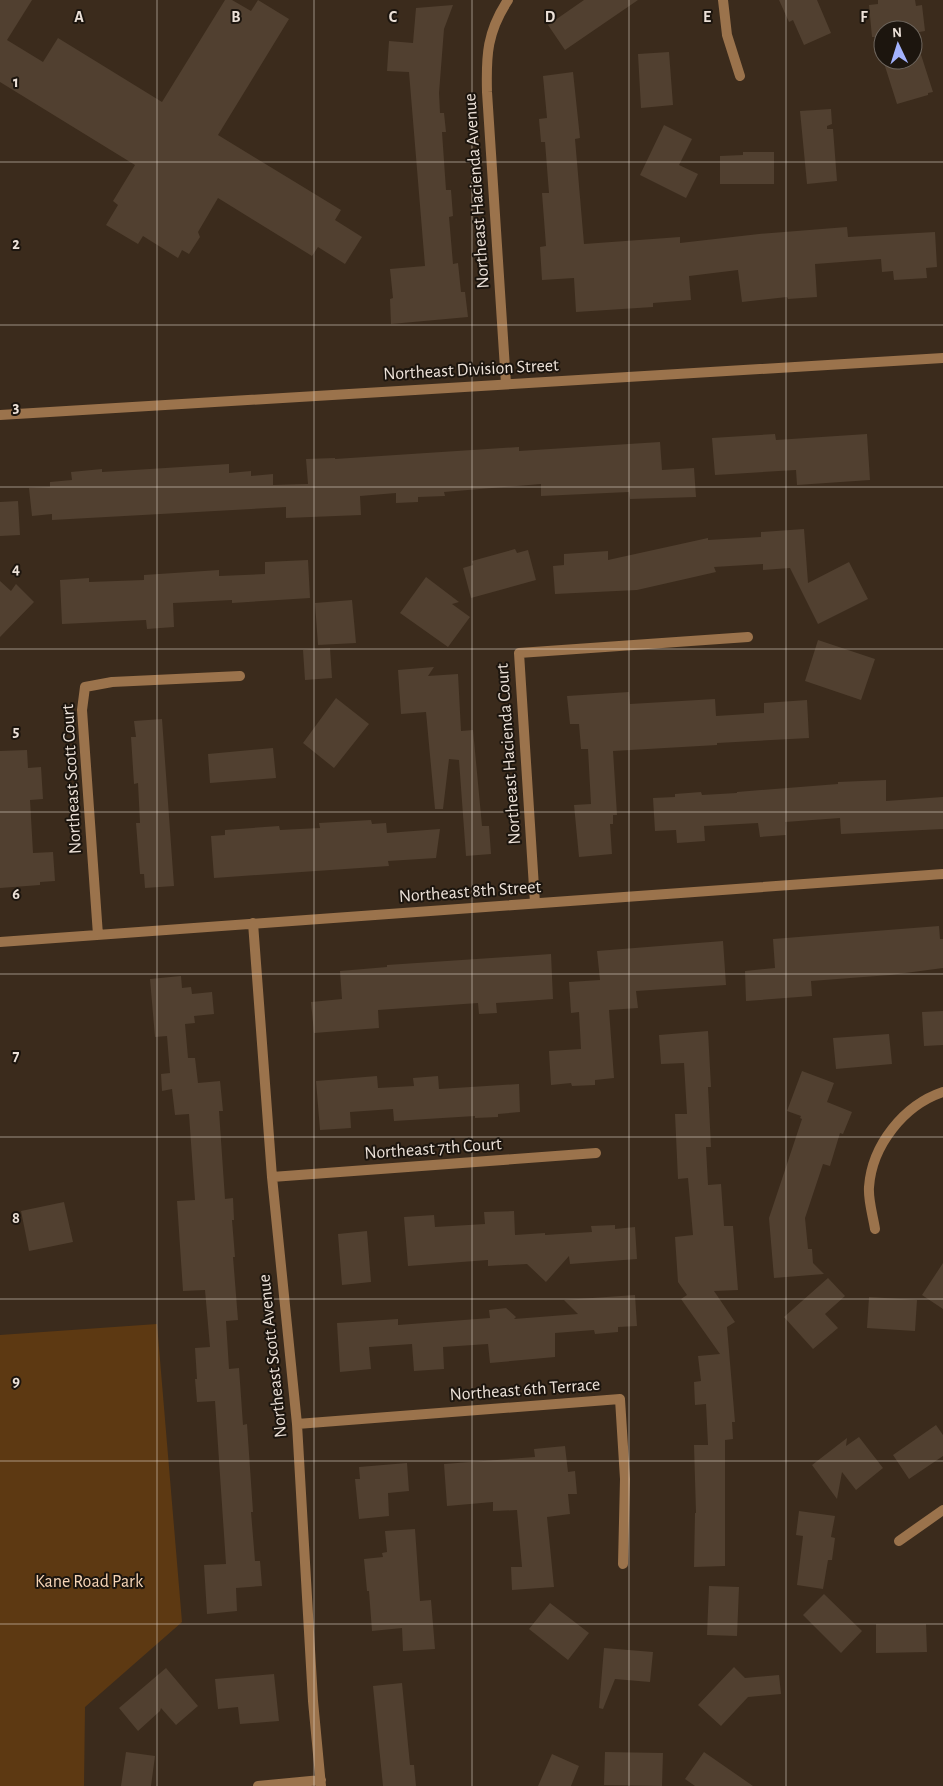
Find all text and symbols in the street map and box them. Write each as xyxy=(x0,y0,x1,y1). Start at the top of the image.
text: A xyxy=(74,9,84,25)
text: B xyxy=(231,9,241,25)
text: C xyxy=(389,9,398,25)
text: D xyxy=(545,9,556,25)
text: E xyxy=(703,9,711,25)
text: F xyxy=(860,9,868,25)
north arrow xyxy=(873,20,923,70)
text: N xyxy=(892,26,903,40)
text: 1 xyxy=(13,74,19,90)
street label: Northeast Hacienda Avenue xyxy=(461,93,493,289)
text: 2 xyxy=(12,236,20,252)
street label: Northeast Division Street xyxy=(383,356,559,384)
text: 3 xyxy=(13,399,20,415)
text: 4 xyxy=(12,561,20,577)
street label: Northeast Hacienda Court xyxy=(494,663,524,845)
street label: Northeast Scott Court xyxy=(59,703,85,854)
text: 5 xyxy=(13,723,20,739)
street label: Northeast 8th Street xyxy=(398,878,542,906)
text: 6 xyxy=(12,886,20,902)
text: 7 xyxy=(13,1048,20,1064)
street label: Northeast 7th Court xyxy=(364,1135,502,1163)
text: 8 xyxy=(12,1210,20,1226)
street label: Northeast Scott Avenue xyxy=(255,1273,291,1439)
text: 9 xyxy=(12,1373,20,1389)
street label: Northeast 6th Terrace xyxy=(449,1376,601,1404)
park label: Kane Road Park xyxy=(35,1573,144,1591)

